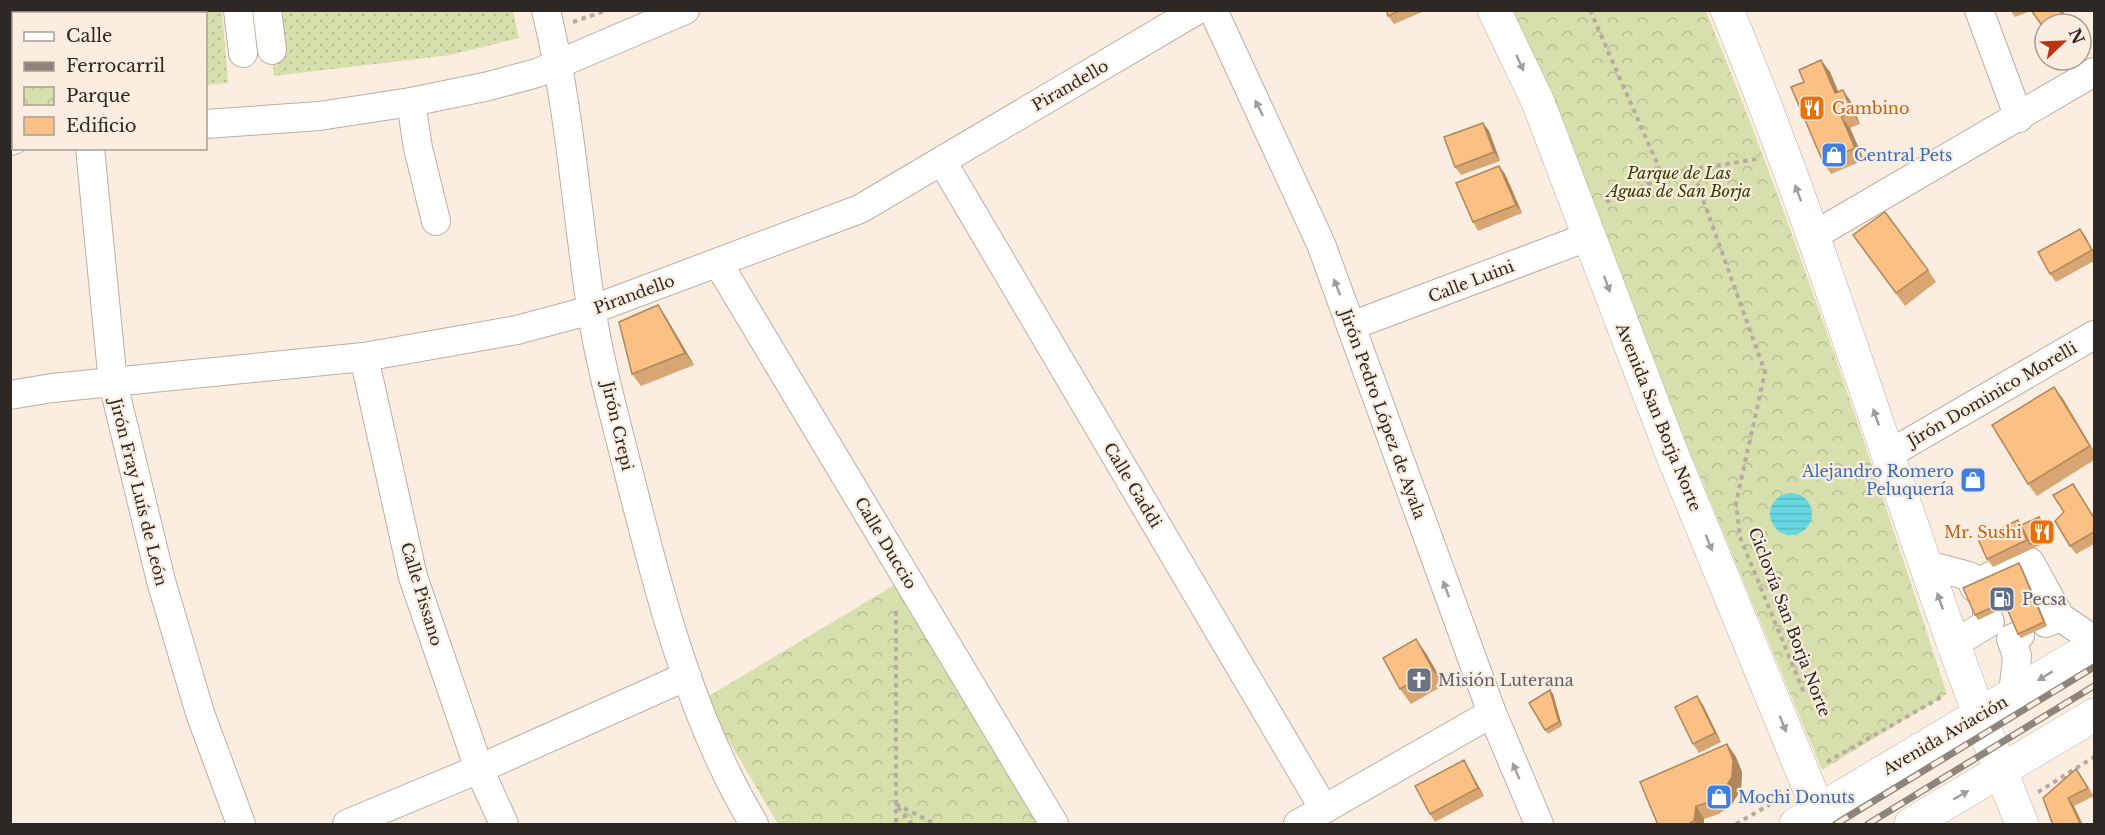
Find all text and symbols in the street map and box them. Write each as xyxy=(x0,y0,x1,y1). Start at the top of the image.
legend xyxy=(12,12,207,150)
north arrow xyxy=(2033,12,2093,72)
text: Calle xyxy=(66,25,112,47)
text: N xyxy=(2065,25,2089,47)
text: Ferrocarril xyxy=(66,55,165,77)
street label: Pirandello xyxy=(1028,55,1112,115)
one-way arrow xyxy=(1515,55,1524,72)
text: Parque xyxy=(66,85,131,107)
restaurant icon: Gambino xyxy=(1797,93,1827,123)
place label: Gambino xyxy=(1832,98,1909,118)
one-way arrow xyxy=(1255,99,1265,117)
text: Edificio xyxy=(66,115,137,137)
shop icon: Central Pets xyxy=(1819,140,1849,170)
place label: Central Pets xyxy=(1854,145,1952,165)
park label: Parque de Las Aguas de San Borja xyxy=(1605,163,1751,201)
one-way arrow xyxy=(1792,184,1802,202)
street label: Calle Luini xyxy=(1425,255,1517,306)
street label: Pirandello xyxy=(591,270,677,318)
one-way arrow xyxy=(1602,275,1612,293)
one-way arrow xyxy=(1331,278,1341,296)
street label: Jirón Pedro López de Ayala xyxy=(1335,304,1430,522)
street label: Avenida San Borja Norte xyxy=(1612,319,1706,514)
street label: Jirón Dominico Morelli xyxy=(1902,337,2081,452)
street label: Jirón Crepi xyxy=(598,378,638,473)
street label: Jirón Fray Luís de León xyxy=(106,394,172,588)
one-way arrow xyxy=(1870,408,1880,426)
street label: Calle Gaddi xyxy=(1100,439,1166,532)
place label: Alejandro Romero Peluquería xyxy=(1801,461,1954,499)
shop icon: Alejandro Romero Peluquería xyxy=(1958,465,1988,495)
street label: Calle Duccio xyxy=(851,493,921,593)
restaurant icon: Mr. Sushi xyxy=(2027,517,2057,547)
place label: Mr. Sushi xyxy=(1944,522,2023,542)
street label: Ciclovía San Borja Norte xyxy=(1745,524,1835,720)
one-way arrow xyxy=(1705,534,1714,552)
street label: Calle Pissano xyxy=(397,540,447,648)
one-way arrow xyxy=(1441,579,1451,597)
fuel station icon: Pecsa xyxy=(1987,584,2017,614)
place label: Pecsa xyxy=(2022,589,2067,609)
one-way arrow xyxy=(1934,592,1944,610)
church icon: Misión Luterana xyxy=(1404,665,1434,695)
place label: Misión Luterana xyxy=(1438,670,1574,690)
one-way arrow xyxy=(2037,671,2053,682)
street label: Avenida Aviación xyxy=(1878,691,2011,779)
one-way arrow xyxy=(1778,715,1788,733)
one-way arrow xyxy=(1511,761,1521,779)
shop icon: Mochi Donuts xyxy=(1704,782,1734,812)
place label: Mochi Donuts xyxy=(1738,787,1855,807)
one-way arrow xyxy=(1953,790,1970,800)

